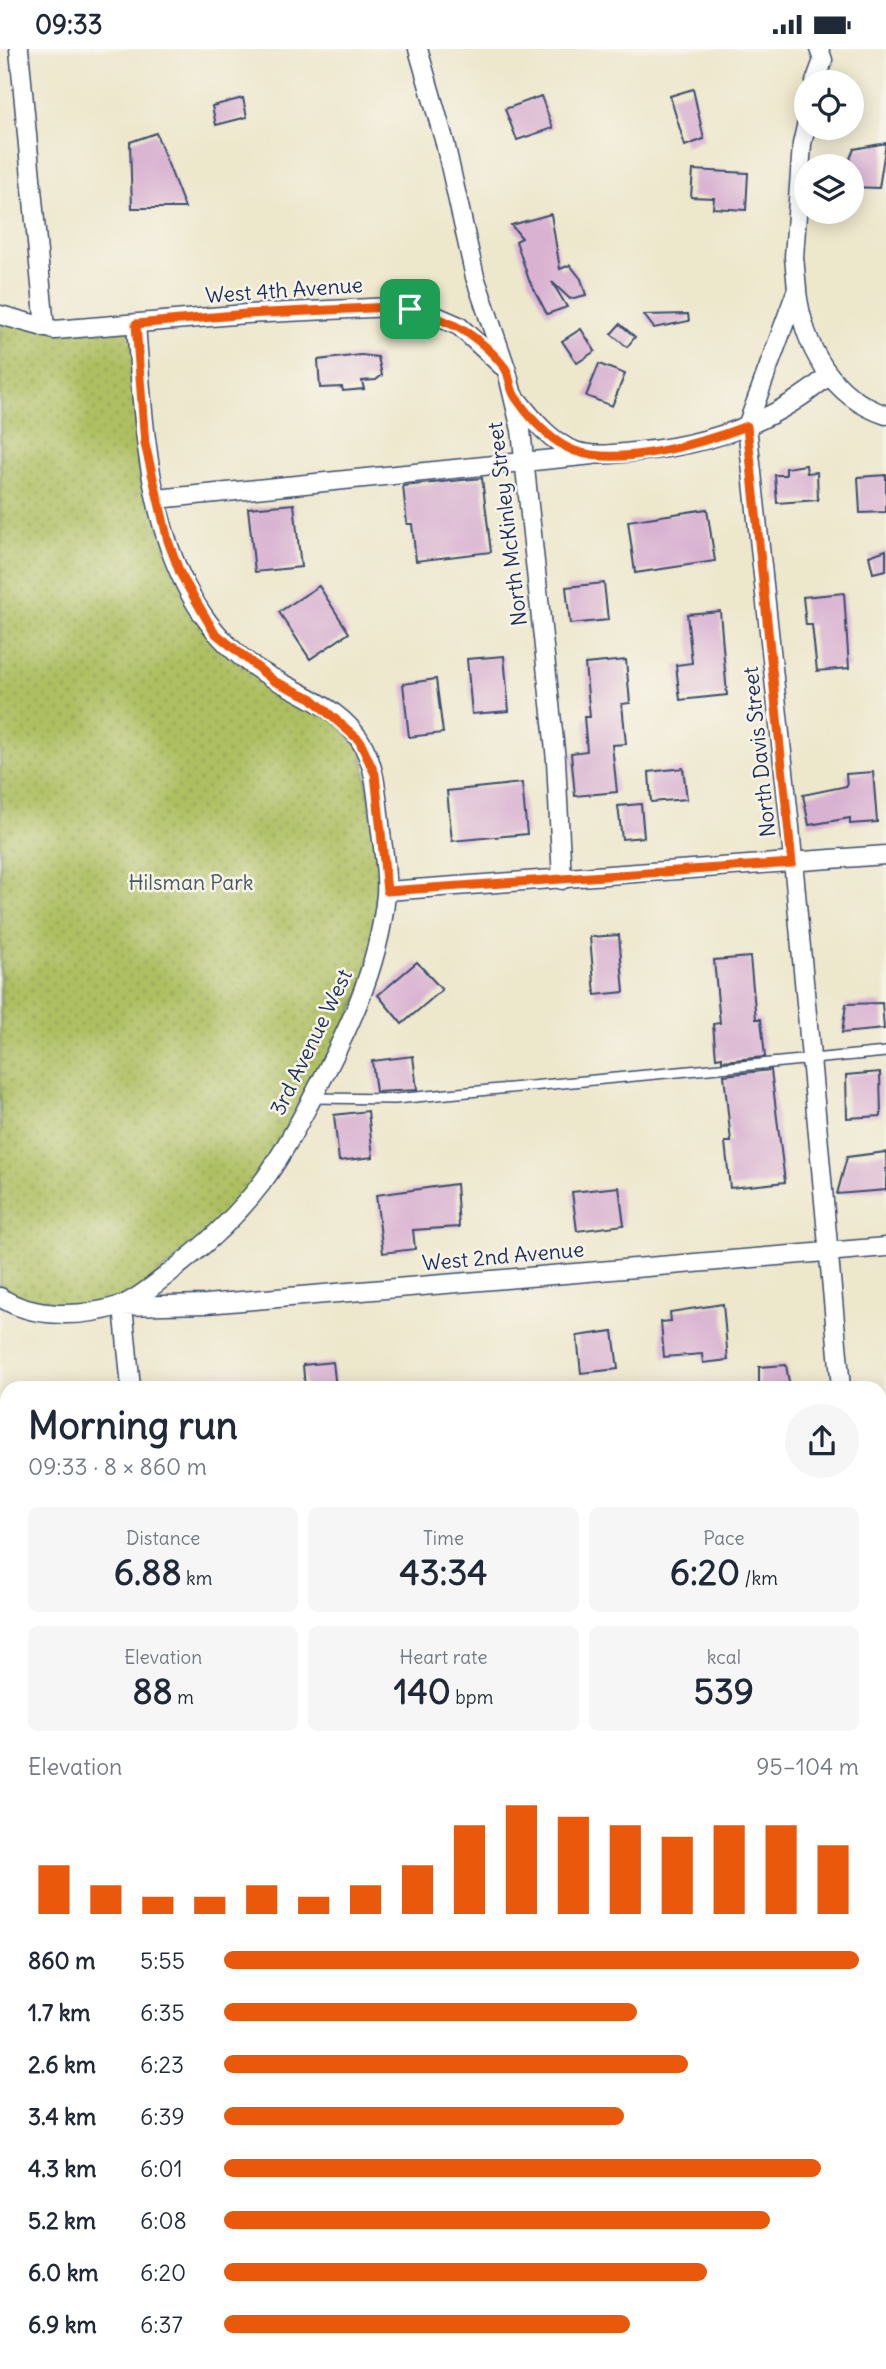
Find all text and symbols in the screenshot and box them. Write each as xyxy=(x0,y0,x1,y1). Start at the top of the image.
text: 09:33 xyxy=(35,8,102,41)
map controls xyxy=(794,70,864,224)
button: locate xyxy=(794,70,864,140)
button: layers xyxy=(794,154,864,224)
street label: West 4th Avenue xyxy=(204,271,364,309)
pin xyxy=(380,279,440,339)
icon: arrive xyxy=(391,290,429,328)
street label: North McKinley Street xyxy=(481,420,533,628)
street label: North Davis Street xyxy=(737,665,781,839)
park label: Hilsman Park xyxy=(129,869,254,896)
street label: 3rd Avenue West xyxy=(264,965,358,1119)
street label: West 2nd Avenue xyxy=(421,1235,585,1277)
text: Morning run xyxy=(28,1402,238,1449)
button: share xyxy=(785,1404,859,1478)
text: 09:33 · 8 × 860 m xyxy=(28,1452,207,1481)
text: Distance xyxy=(126,1526,200,1550)
text: Time xyxy=(423,1526,464,1550)
text: Pace xyxy=(703,1526,744,1550)
text: 6.88 xyxy=(114,1550,182,1594)
text: 43:34 xyxy=(399,1550,488,1594)
text: 6:20 xyxy=(670,1550,740,1594)
text: km xyxy=(182,1566,212,1590)
text: /km xyxy=(740,1566,778,1590)
text: Elevation xyxy=(124,1645,202,1669)
text: Heart rate xyxy=(399,1645,488,1669)
text: kcal xyxy=(707,1645,741,1669)
text: 88 xyxy=(132,1669,173,1713)
text: 140 xyxy=(394,1669,451,1713)
text: 539 xyxy=(694,1669,754,1713)
text: m xyxy=(173,1685,194,1709)
text: bpm xyxy=(451,1685,493,1709)
text: Elevation xyxy=(28,1752,122,1781)
text: 95–104 m xyxy=(756,1752,859,1781)
text: 860 m xyxy=(28,1946,95,1975)
text: 5:55 xyxy=(140,1946,185,1975)
text: 1.7 km xyxy=(28,1998,91,2027)
text: 6:35 xyxy=(140,1998,185,2027)
text: 2.6 km xyxy=(28,2050,96,2079)
text: 6:23 xyxy=(140,2050,184,2079)
text: 3.4 km xyxy=(28,2102,96,2131)
text: 6:39 xyxy=(140,2102,185,2131)
text: 4.3 km xyxy=(28,2154,97,2183)
text: 6:01 xyxy=(140,2154,183,2183)
text: 5.2 km xyxy=(28,2206,96,2235)
text: 6:08 xyxy=(140,2206,187,2235)
text: 6.0 km xyxy=(28,2258,99,2287)
text: 6:20 xyxy=(140,2258,186,2287)
text: 6.9 km xyxy=(28,2310,97,2339)
text: 6:37 xyxy=(140,2310,183,2339)

